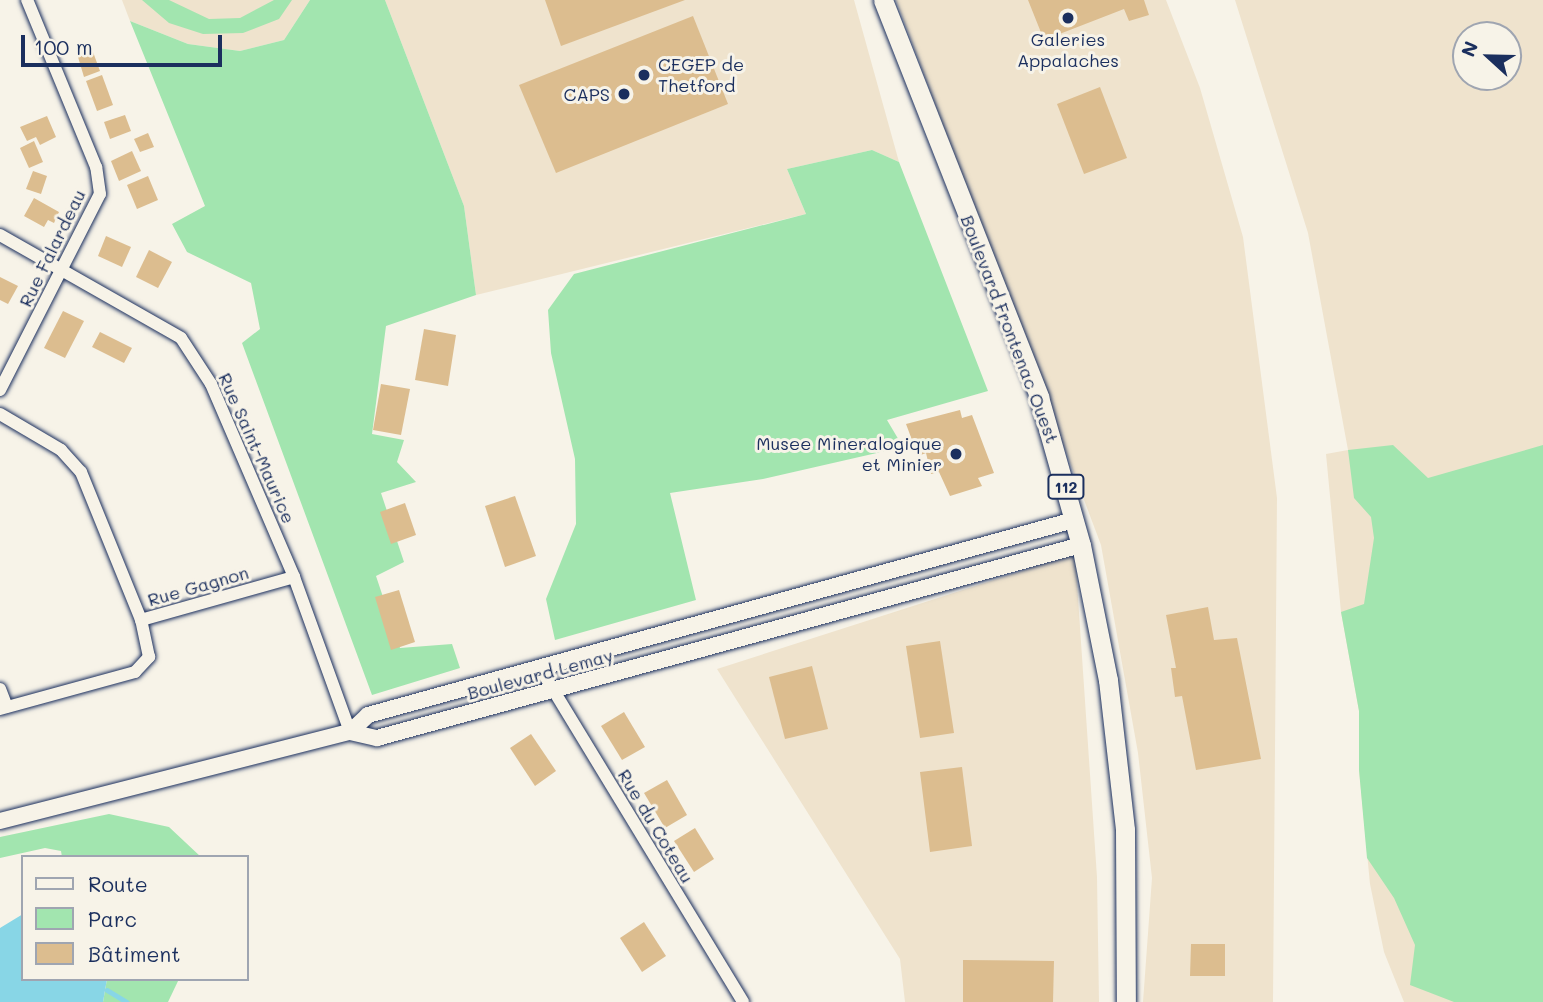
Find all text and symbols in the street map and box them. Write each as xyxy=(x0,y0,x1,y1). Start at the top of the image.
marker: Galeries Appalaches xyxy=(1060,10,1076,26)
scale bar xyxy=(24,21,226,65)
north arrow xyxy=(1452,21,1522,91)
place label: Galeries Appalaches xyxy=(1017,29,1119,72)
text: 100 m xyxy=(34,33,93,60)
text: N xyxy=(1455,37,1483,60)
place label: CEGEP de Thetford xyxy=(658,54,744,96)
marker: CEGEP de Thetford xyxy=(636,67,652,83)
place label: CAPS xyxy=(564,83,610,105)
marker: CAPS xyxy=(616,86,632,102)
street label: Rue Falardeau xyxy=(14,186,90,310)
street label: Boulevard Frontenac Ouest xyxy=(956,212,1064,446)
street label: Rue Saint-Maurice xyxy=(214,369,300,527)
place label: Musee Mineralogique et Minier xyxy=(756,433,942,476)
marker: Musee Mineralogique et Minier xyxy=(948,446,964,462)
road number: 112 xyxy=(1047,474,1085,500)
street label: Rue Gagnon xyxy=(145,561,251,611)
street label: Boulevard Lemay xyxy=(465,644,615,704)
street label: Rue du Coteau xyxy=(614,765,698,887)
legend xyxy=(21,855,248,981)
text: Route xyxy=(88,870,148,897)
text: Parc xyxy=(88,905,137,932)
text: Bâtiment xyxy=(88,940,180,967)

